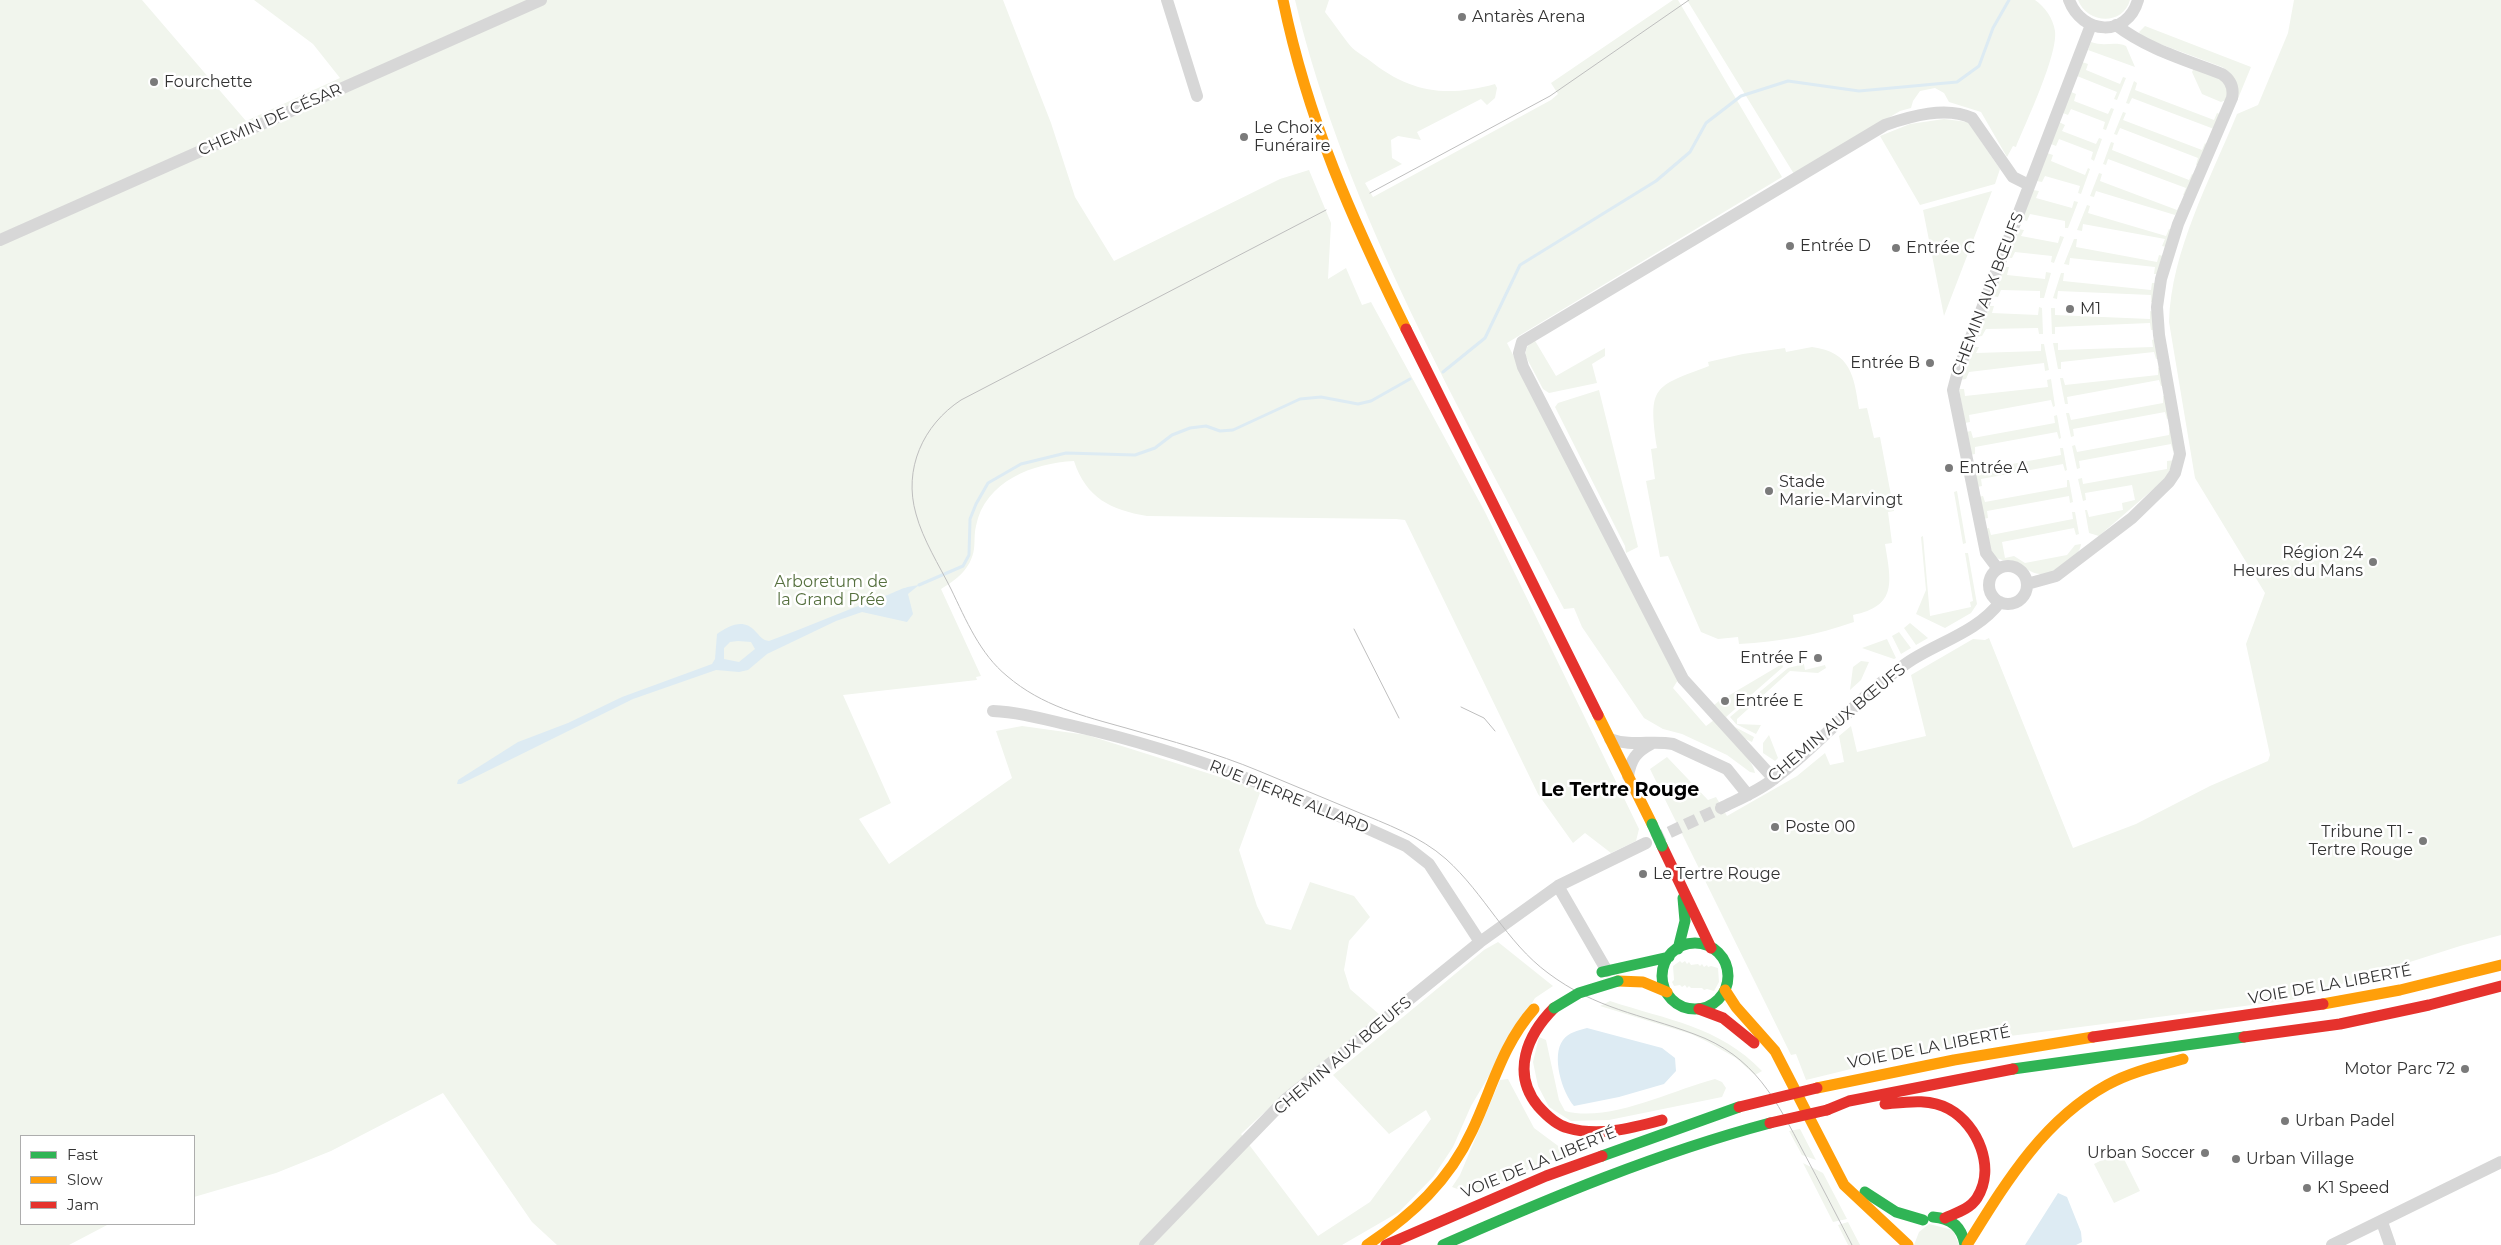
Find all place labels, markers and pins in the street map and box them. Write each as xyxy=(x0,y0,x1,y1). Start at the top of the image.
place label: Antarès Arena xyxy=(1472,7,1585,27)
marker: Antarès Arena xyxy=(1456,11,1468,23)
place label: Fourchette xyxy=(164,72,252,92)
marker: Fourchette xyxy=(148,76,160,88)
place label: Le Choix Funéraire xyxy=(1254,118,1330,156)
marker: Le Choix Funéraire xyxy=(1238,131,1250,143)
place label: Entrée D xyxy=(1800,236,1871,256)
place label: Entrée C xyxy=(1906,238,1975,258)
marker: Entrée D xyxy=(1784,240,1796,252)
marker: Entrée C xyxy=(1890,242,1902,254)
place label: M1 xyxy=(2080,299,2101,319)
marker: M1 xyxy=(2064,303,2076,315)
place label: Entrée B xyxy=(1850,353,1920,373)
marker: Entrée B xyxy=(1924,357,1936,369)
place label: Entrée A xyxy=(1959,458,2028,478)
marker: Entrée A xyxy=(1943,462,1955,474)
place label: Stade Marie-Marvingt xyxy=(1779,472,1903,510)
marker: Stade Marie-Marvingt xyxy=(1763,485,1775,497)
place label: Région 24 Heures du Mans xyxy=(2233,543,2363,581)
marker: Région 24 Heures du Mans xyxy=(2367,556,2379,568)
place label: Entrée F xyxy=(1740,648,1808,668)
marker: Entrée F xyxy=(1812,652,1824,664)
place label: Entrée E xyxy=(1735,691,1803,711)
marker: Entrée E xyxy=(1719,695,1731,707)
place label: Poste 00 xyxy=(1785,817,1855,837)
marker: Poste 00 xyxy=(1769,821,1781,833)
place label: Tribune T1 - Tertre Rouge xyxy=(2309,822,2413,860)
marker: Tribune T1 - Tertre Rouge xyxy=(2417,835,2429,847)
place label: Le Tertre Rouge xyxy=(1653,864,1780,884)
marker: Le Tertre Rouge xyxy=(1637,868,1649,880)
place label: Motor Parc 72 xyxy=(2344,1059,2455,1079)
marker: Motor Parc 72 xyxy=(2459,1063,2471,1075)
place label: Urban Padel xyxy=(2295,1111,2395,1131)
marker: Urban Padel xyxy=(2279,1115,2291,1127)
place label: Urban Soccer xyxy=(2087,1143,2195,1163)
marker: Urban Soccer xyxy=(2199,1147,2211,1159)
place label: Urban Village xyxy=(2246,1149,2354,1169)
marker: Urban Village xyxy=(2230,1153,2242,1165)
place label: K1 Speed xyxy=(2317,1178,2390,1198)
marker: K1 Speed xyxy=(2301,1182,2313,1194)

